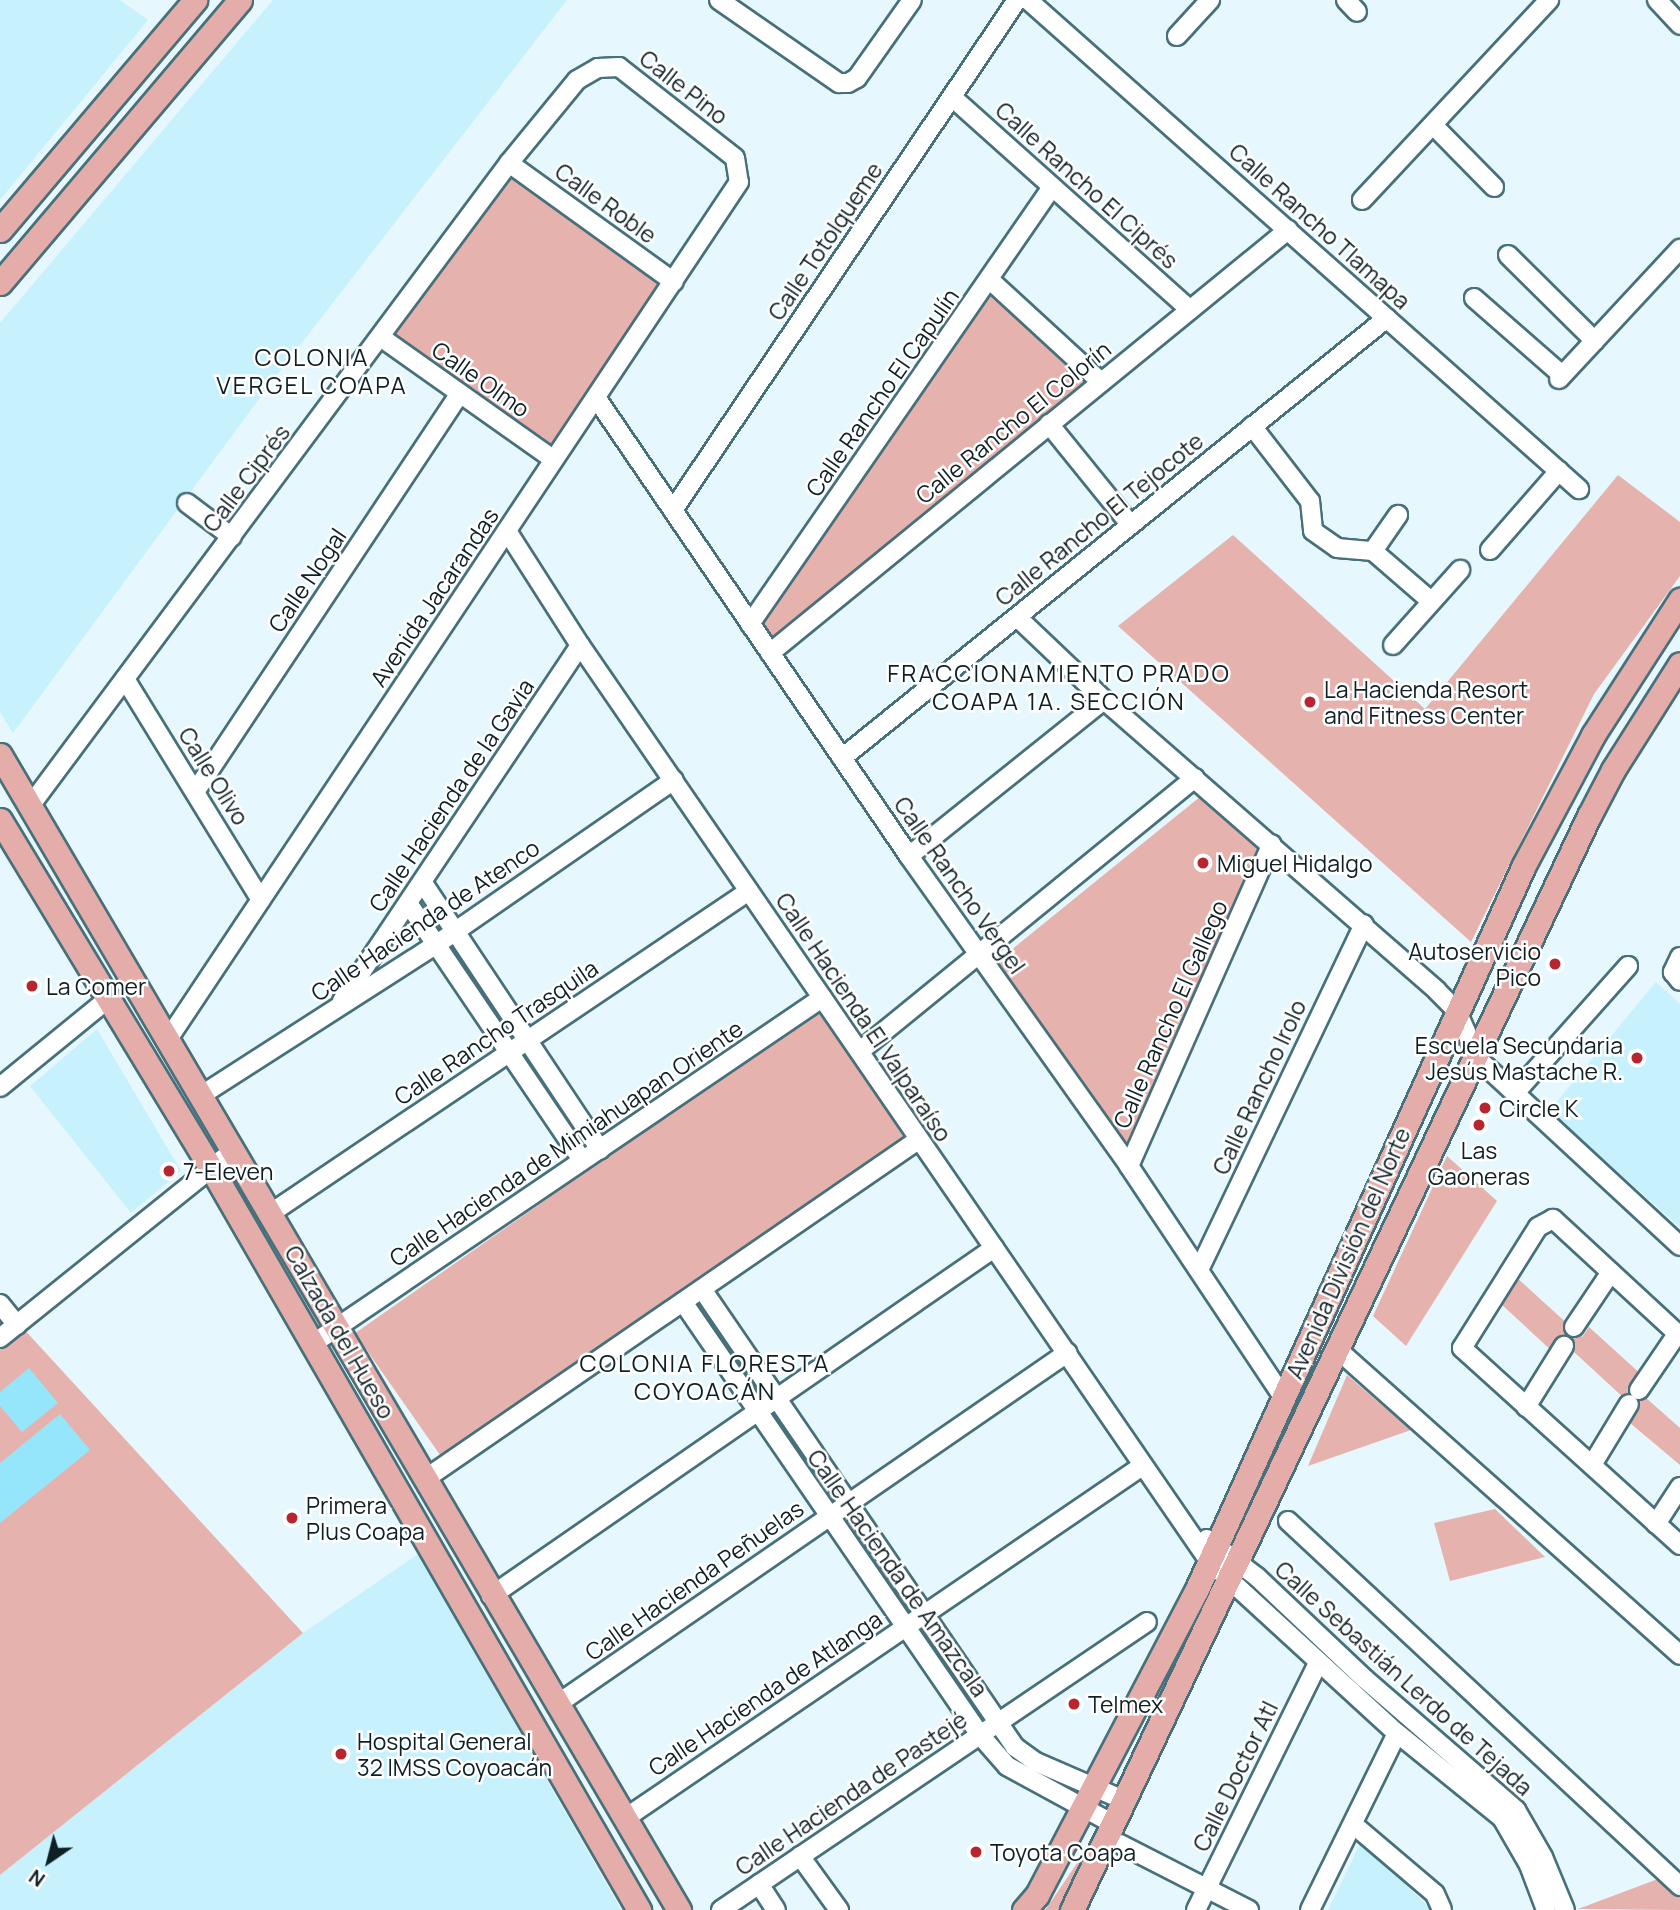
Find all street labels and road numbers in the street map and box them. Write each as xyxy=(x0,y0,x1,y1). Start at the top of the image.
street label: Calle Pino xyxy=(634,44,734,130)
street label: Calle Rancho El Ciprés xyxy=(990,96,1184,274)
street label: Calle Rancho Tlamapa xyxy=(1224,137,1416,315)
street label: Calle Roble xyxy=(550,157,662,249)
street label: Calle Totolqueme xyxy=(762,157,888,325)
street label: Calle Rancho El Capulín xyxy=(800,283,964,501)
street label: Calle Olmo xyxy=(427,335,535,423)
street label: Calle Rancho El Colorín xyxy=(910,335,1116,509)
street label: Calle Ciprés xyxy=(197,419,295,537)
street label: Calle Rancho El Tejocote xyxy=(990,427,1208,611)
street label: Avenida Jacarandas xyxy=(364,502,504,692)
street label: Calle Nogal xyxy=(262,523,352,637)
street label: Calle Hacienda de la Gavia xyxy=(363,673,539,917)
street label: Calle Olivo xyxy=(173,722,255,830)
street label: Calle Rancho Vergel xyxy=(889,791,1031,979)
street label: Calle Hacienda de Atenco xyxy=(306,833,544,1007)
street label: Calle Hacienda El Valparaíso xyxy=(770,887,958,1147)
street label: Calle Rancho El Gallego xyxy=(1107,896,1233,1132)
street label: Calle Rancho Trasquila xyxy=(389,954,603,1110)
street label: Calle Rancho Irolo xyxy=(1206,995,1312,1179)
street label: Calle Hacienda de Mimiahuapan Oriente xyxy=(384,1014,748,1272)
street label: Avenida División del Norte xyxy=(1280,1123,1416,1383)
street label: Calzada del Hueso xyxy=(279,1240,401,1424)
street label: Calle Hacienda de Amazcala xyxy=(802,1444,994,1702)
street label: Calle Hacienda Peñuelas xyxy=(580,1494,808,1666)
street label: Calle Sebastián Lerdo de Tejada xyxy=(1270,1555,1538,1801)
street label: Calle Hacienda de Atlanga xyxy=(643,1605,887,1781)
street label: Calle Doctor Atl xyxy=(1187,1696,1283,1856)
street label: Calle Hacienda de Pastejé xyxy=(730,1705,972,1881)

